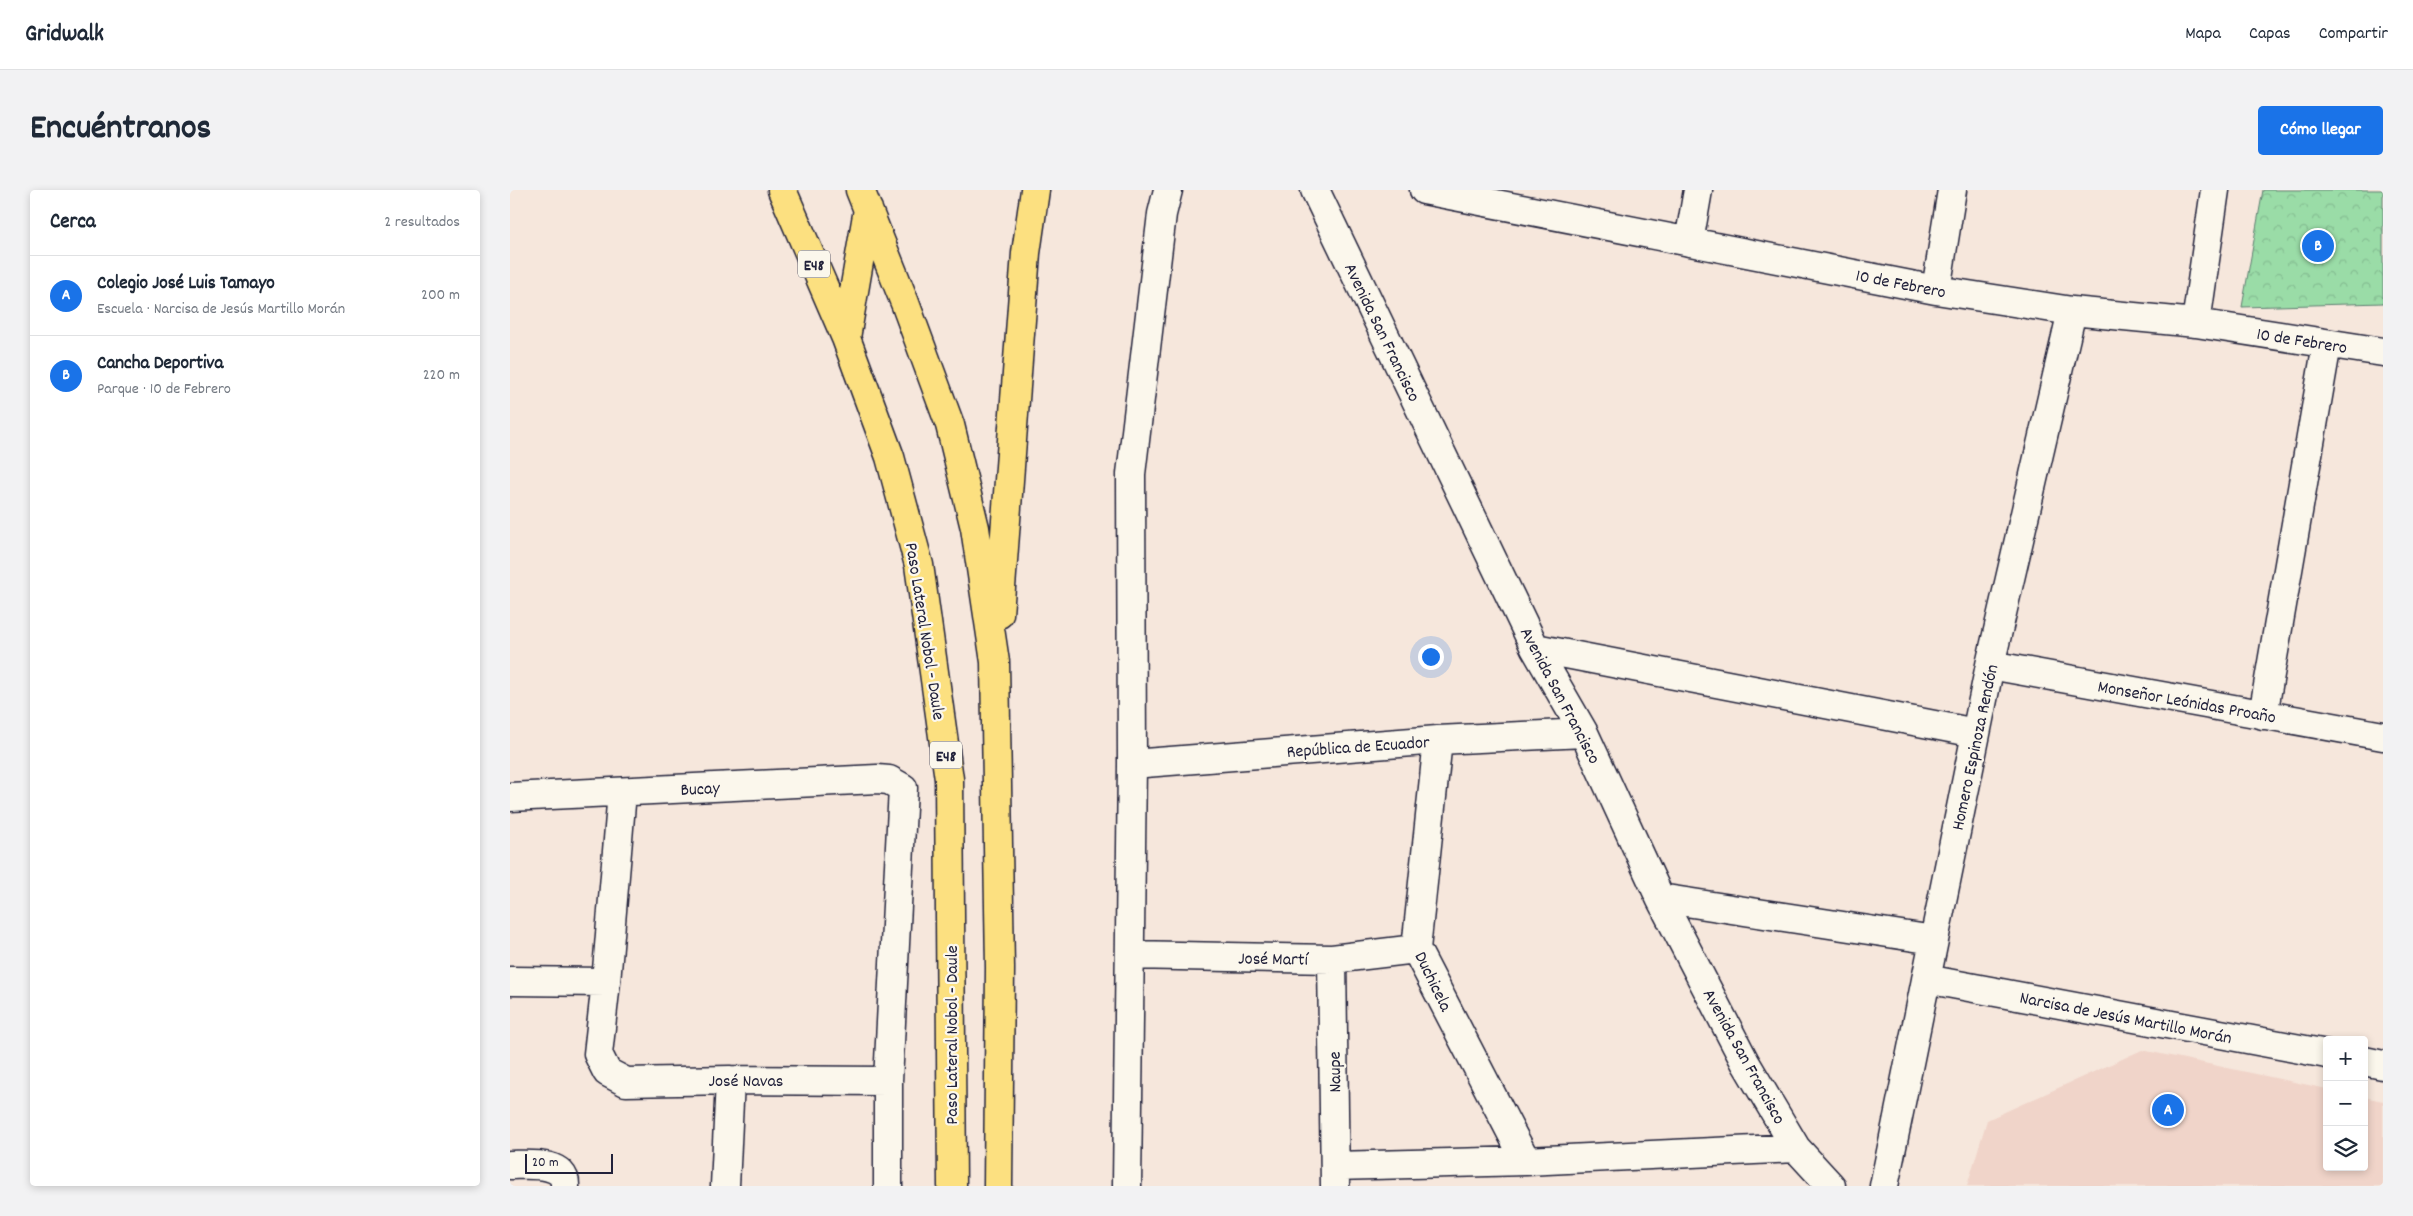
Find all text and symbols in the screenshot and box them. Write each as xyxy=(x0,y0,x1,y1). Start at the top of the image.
text: Gridwalk xyxy=(25,18,104,52)
text: Mapa xyxy=(2185,22,2221,47)
text: Capas xyxy=(2249,22,2291,47)
text: Compartir xyxy=(2319,22,2388,47)
text: Encuéntranos xyxy=(30,105,211,155)
button: Cómo llegar xyxy=(2258,106,2383,155)
text: Cerca xyxy=(50,208,96,238)
text: 2 resultados xyxy=(384,211,460,234)
pin: B xyxy=(2302,227,2334,265)
road number: E48 xyxy=(798,251,830,278)
street label: Avenida San Francisco xyxy=(1336,260,1425,407)
street label: 10 de Febrero xyxy=(1853,264,1948,306)
text: Colegio José Luis Tamayo xyxy=(97,271,275,298)
text: A xyxy=(62,284,70,307)
text: 200 m xyxy=(421,284,460,307)
text: Escuela · Narcisa de Jesús Martillo Morán xyxy=(97,298,345,321)
street label: 10 de Febrero xyxy=(2255,323,2349,362)
text: Cancha Deportiva xyxy=(97,351,223,378)
text: B xyxy=(62,364,70,387)
text: 220 m xyxy=(423,364,460,387)
text: Parque · 10 de Febrero xyxy=(97,378,231,401)
street label: Paso Lateral Nobol - Daule xyxy=(897,541,950,722)
street label: Avenida San Francisco xyxy=(1512,623,1605,769)
your location xyxy=(1418,644,1444,670)
street label: Homero Espinoza Rendón xyxy=(1947,662,2006,833)
street label: Monseñor Leónidas Proaño xyxy=(2095,675,2278,731)
street label: República de Ecuador xyxy=(1286,731,1431,766)
road number: E48 xyxy=(930,742,962,768)
street label: Bucay xyxy=(680,777,721,804)
street label: Paso Lateral Nobol - Daule xyxy=(941,945,966,1125)
street label: José Martí xyxy=(1238,947,1310,974)
street label: Duchicela xyxy=(1407,948,1457,1017)
street label: Avenida San Francisco xyxy=(1695,985,1790,1130)
street label: Narcisa de Jesús Martillo Morán xyxy=(2017,987,2234,1052)
map controls xyxy=(2323,1036,2368,1171)
button: + xyxy=(2323,1036,2368,1081)
street label: Naupe xyxy=(1324,1051,1349,1093)
street label: José Navas xyxy=(709,1070,783,1095)
button: − xyxy=(2323,1081,2368,1126)
pin: A xyxy=(2152,1091,2184,1129)
button: layers xyxy=(2323,1126,2368,1171)
scale bar xyxy=(525,1151,612,1174)
text: 20 m xyxy=(532,1153,559,1173)

